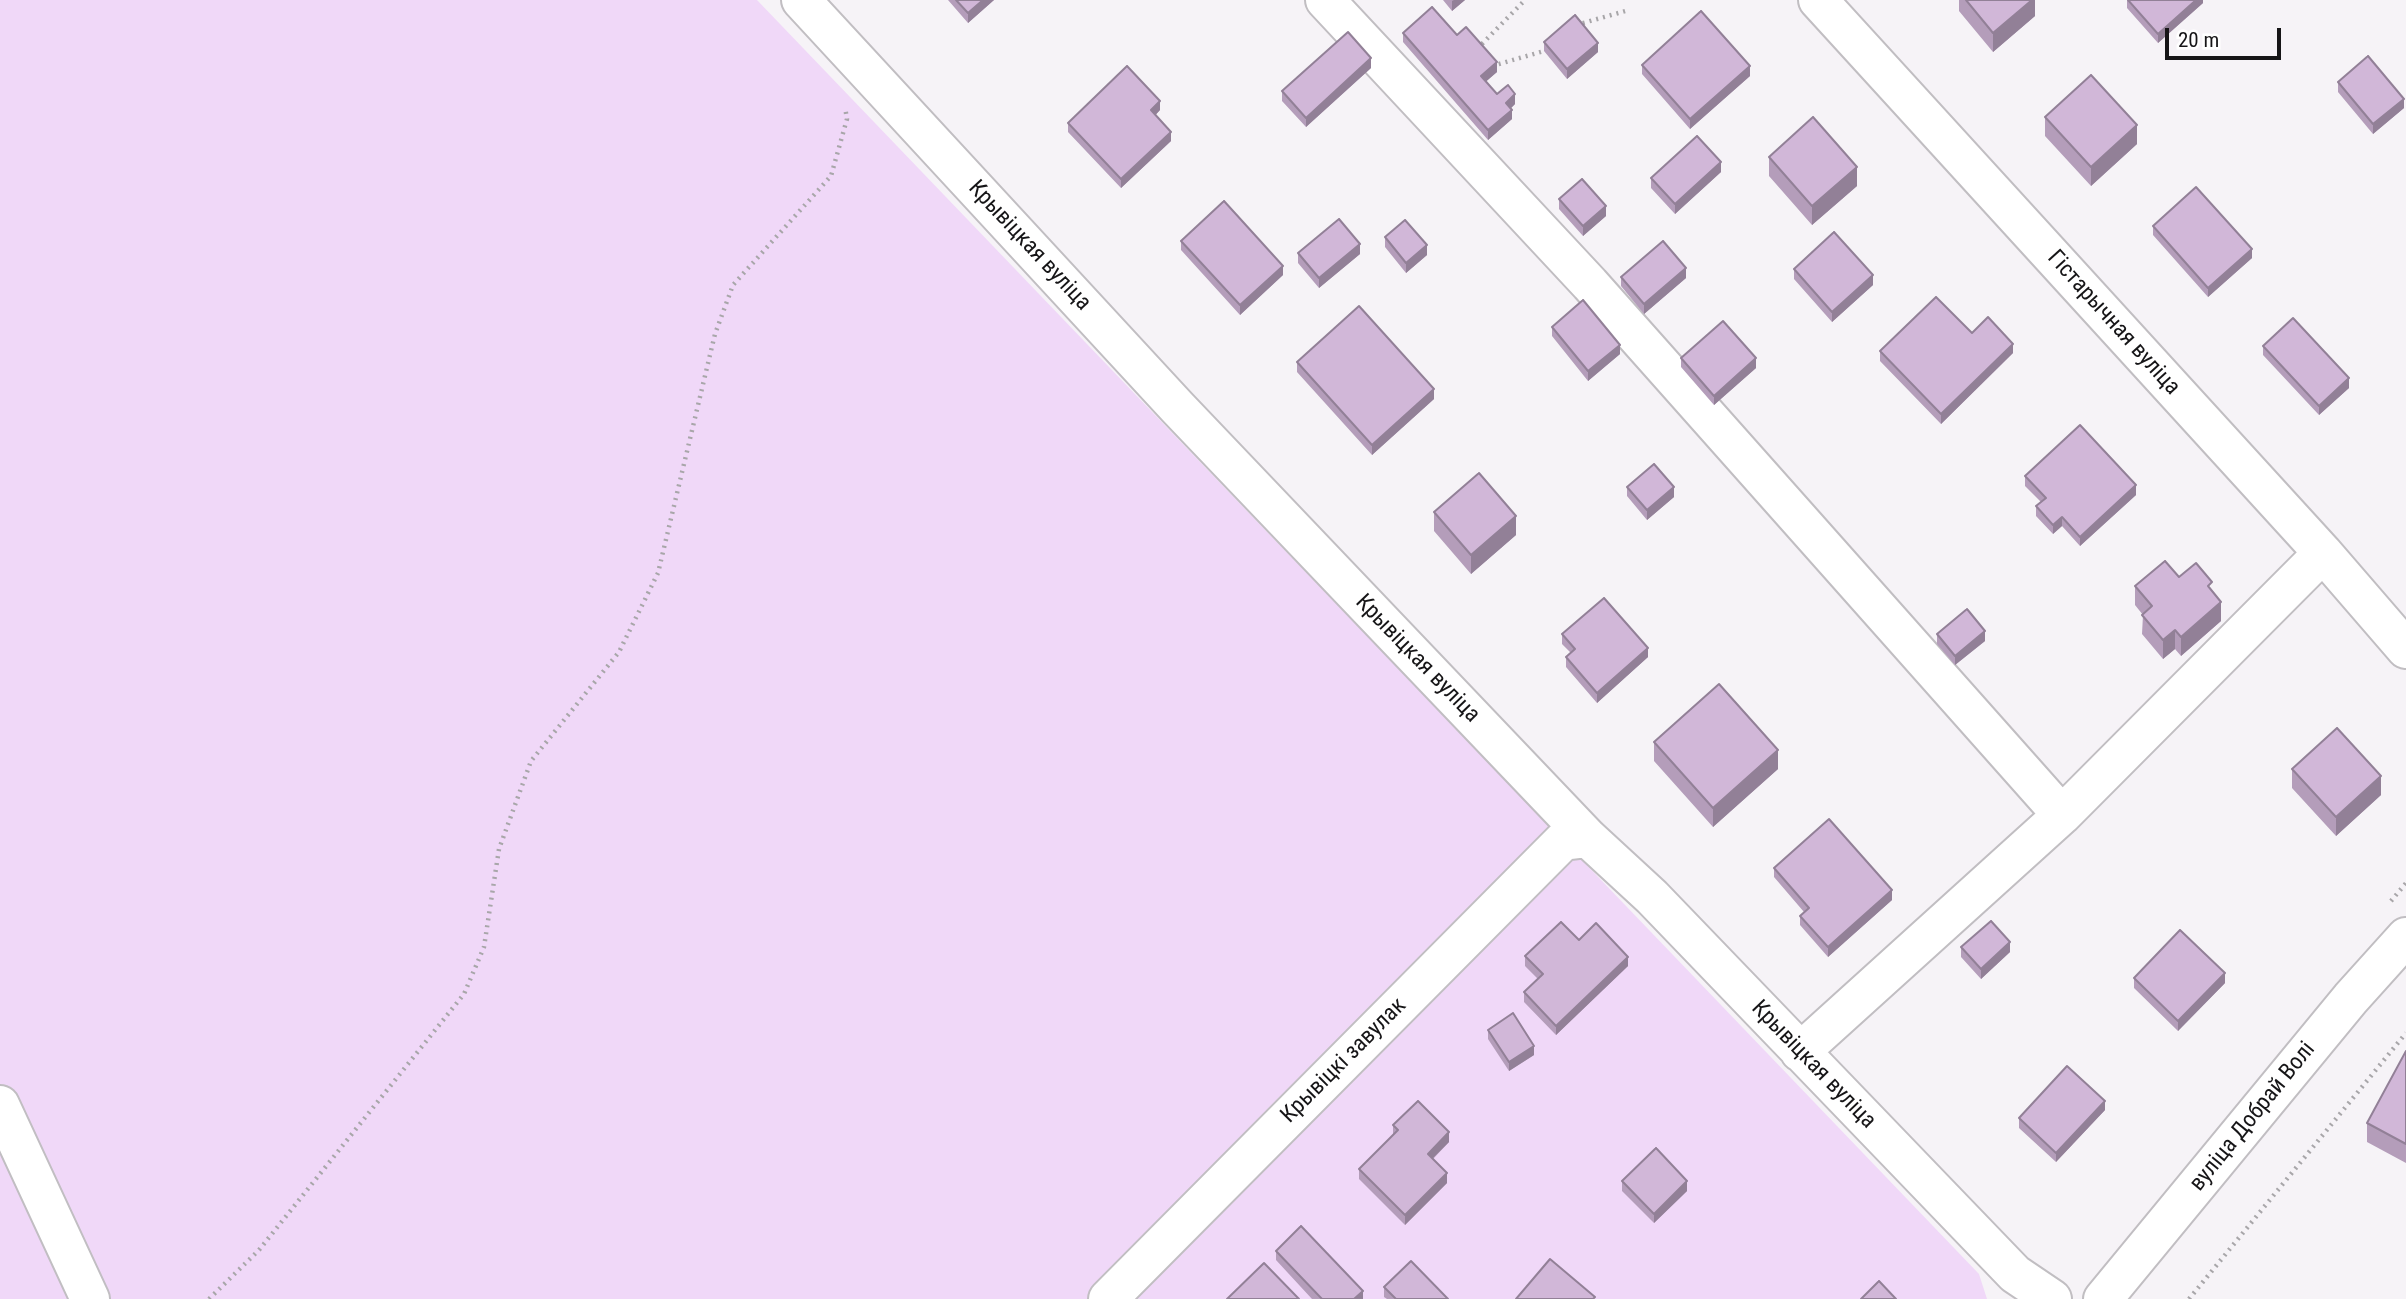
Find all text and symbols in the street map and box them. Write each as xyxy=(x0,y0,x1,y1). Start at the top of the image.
scale bar xyxy=(2168,14,2284,58)
text: 20 m xyxy=(2178,28,2219,52)
street label: Крывіцкая вуліца xyxy=(962,175,1096,317)
street label: Гістарычная вуліца xyxy=(2041,245,2185,401)
street label: Крывіцкая вуліца xyxy=(1349,589,1485,729)
street label: Крывіцкі завулак xyxy=(1276,993,1412,1129)
street label: Крывіцкая вуліца xyxy=(1745,995,1881,1135)
street label: вуліца Добрай Волі xyxy=(2184,1037,2322,1197)

